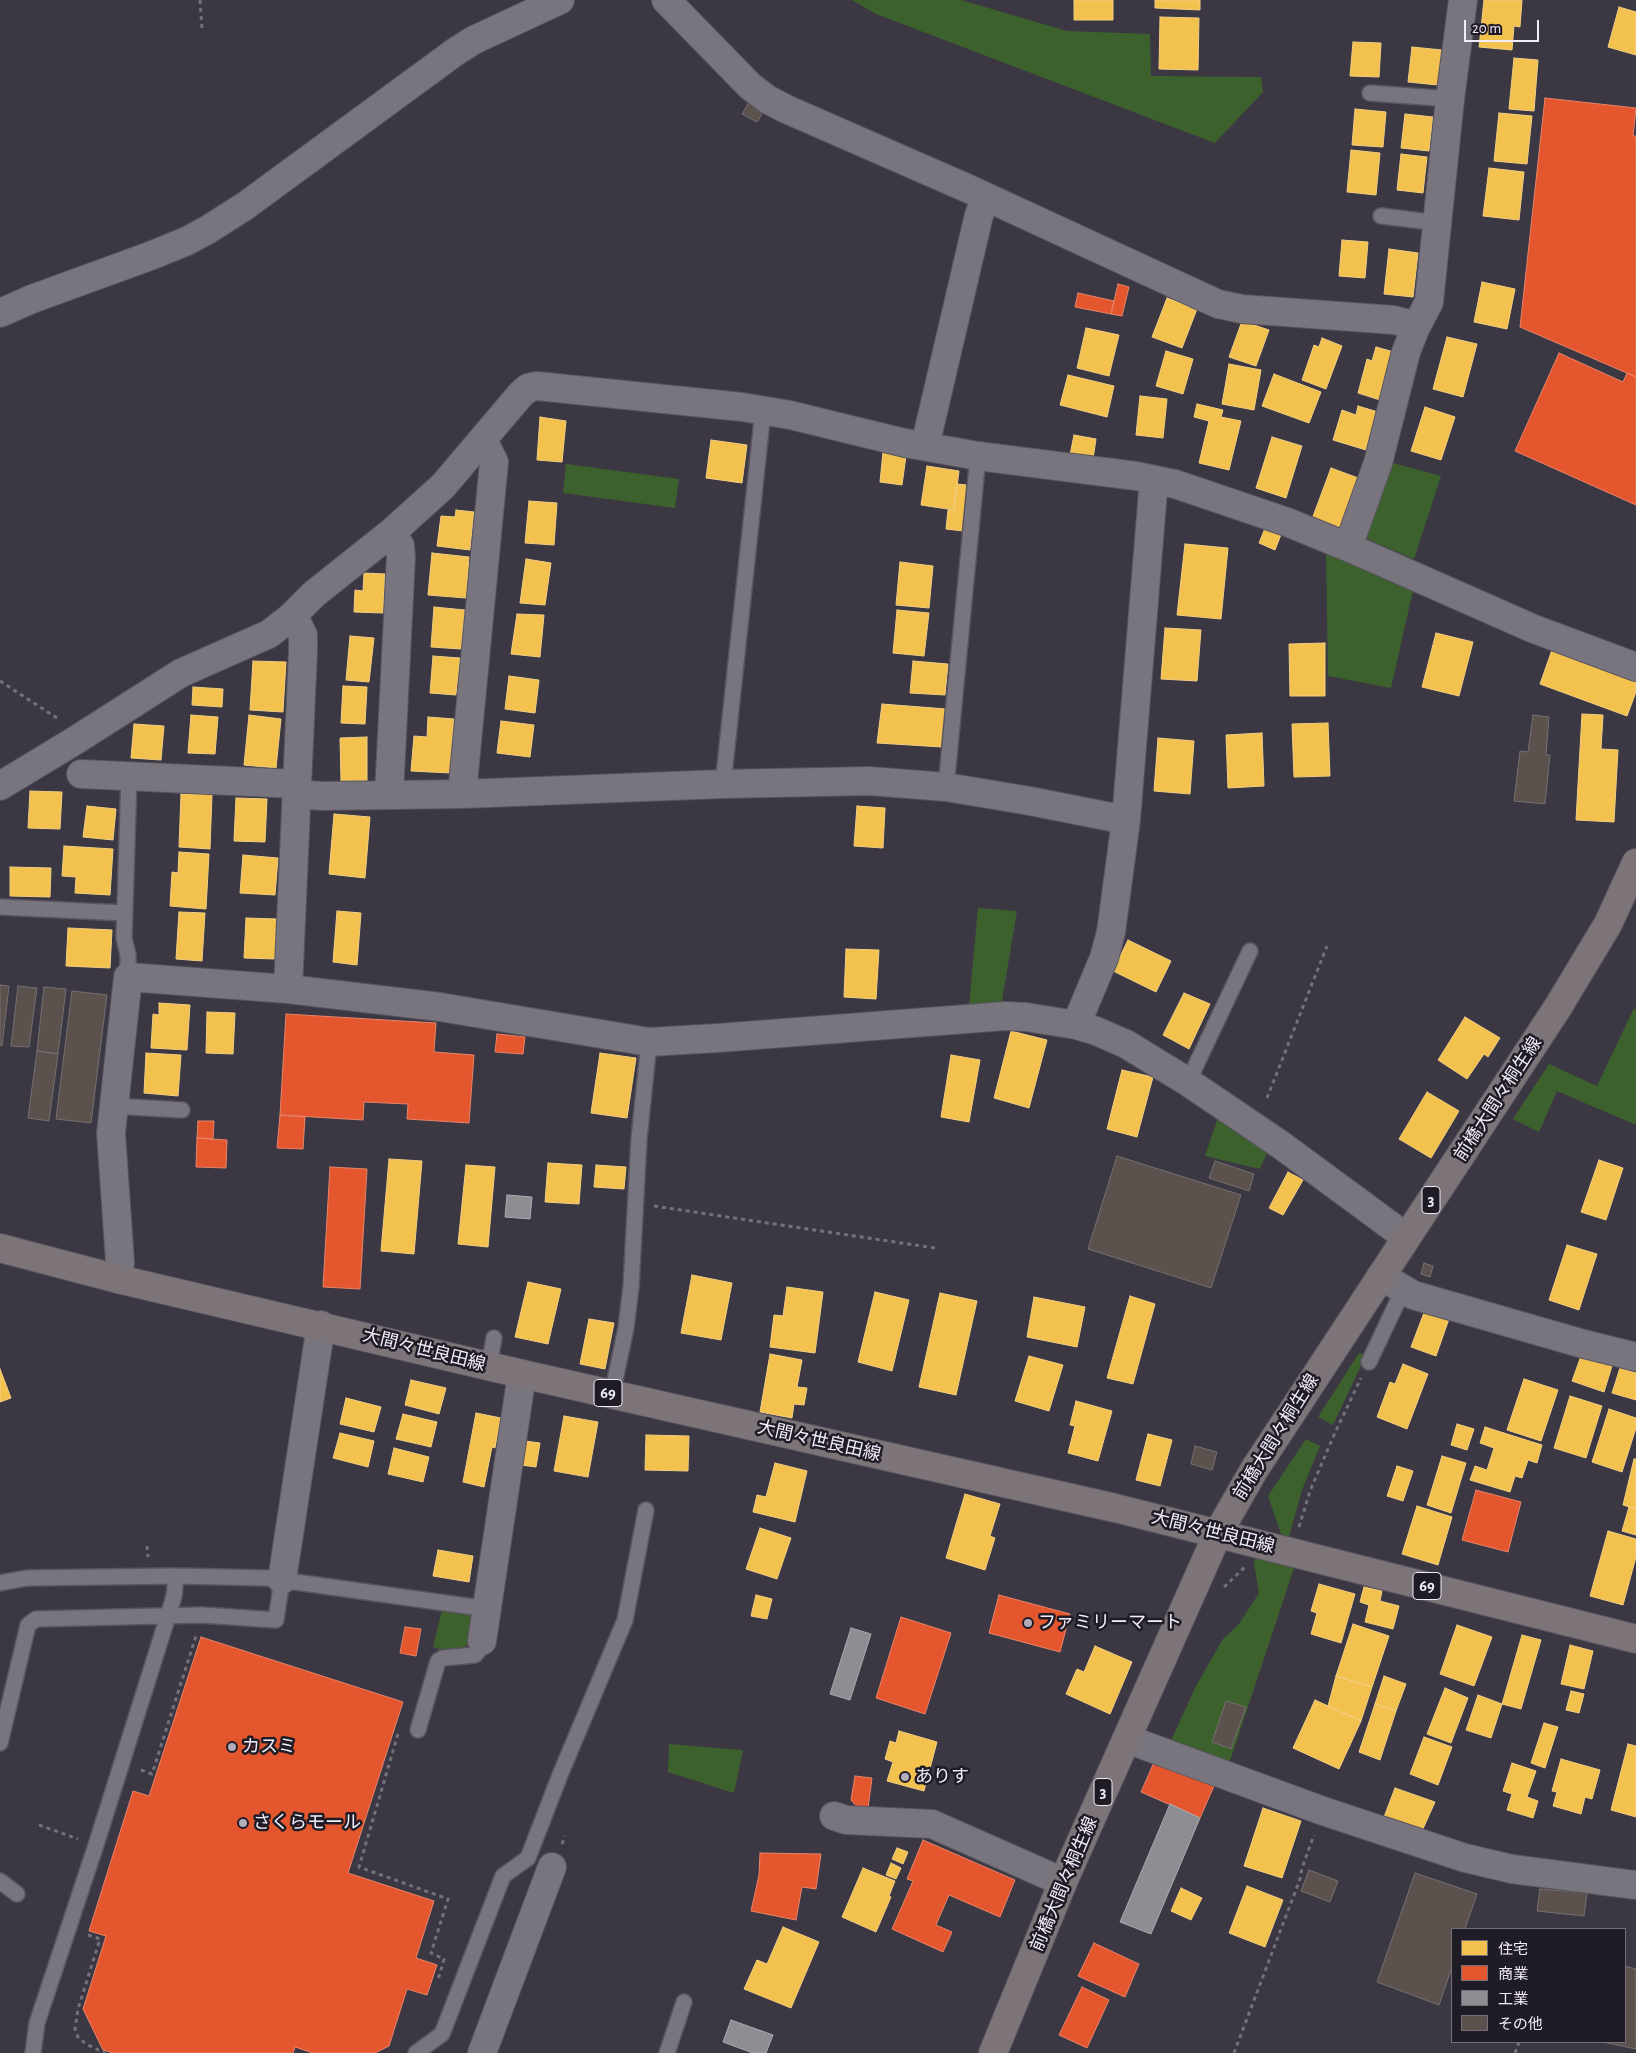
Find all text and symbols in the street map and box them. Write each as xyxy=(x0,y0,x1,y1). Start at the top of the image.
scale bar xyxy=(1466,10,1541,42)
text: 20 m xyxy=(1472,21,1501,36)
street label: 前橋大間々桐生線 xyxy=(1450,1033,1546,1165)
road number: 3 xyxy=(1422,1186,1440,1214)
street label: 大間々世良田線 xyxy=(360,1324,488,1376)
street label: 前橋大間々桐生線 xyxy=(1229,1370,1323,1504)
road number: 69 xyxy=(594,1380,622,1406)
street label: 大間々世良田線 xyxy=(755,1416,883,1466)
street label: 大間々世良田線 xyxy=(1149,1506,1277,1558)
road number: 69 xyxy=(1413,1572,1441,1600)
place label: ファミリーマート xyxy=(1038,1612,1182,1634)
marker: ファミリーマート xyxy=(1022,1617,1034,1629)
place label: カスミ xyxy=(242,1736,296,1758)
marker: カスミ xyxy=(226,1741,238,1753)
place label: ありす xyxy=(915,1766,969,1788)
marker: ありす xyxy=(899,1771,911,1783)
road number: 3 xyxy=(1094,1778,1112,1805)
place label: さくらモール xyxy=(253,1812,361,1834)
street label: 前橋大間々桐生線 xyxy=(1026,1814,1102,1954)
marker: さくらモール xyxy=(237,1817,249,1829)
legend xyxy=(1451,1928,1626,2043)
text: 住宅 xyxy=(1498,1942,1528,1957)
text: 商業 xyxy=(1498,1967,1528,1982)
text: 工業 xyxy=(1498,1992,1528,2007)
text: その他 xyxy=(1498,2017,1543,2032)

